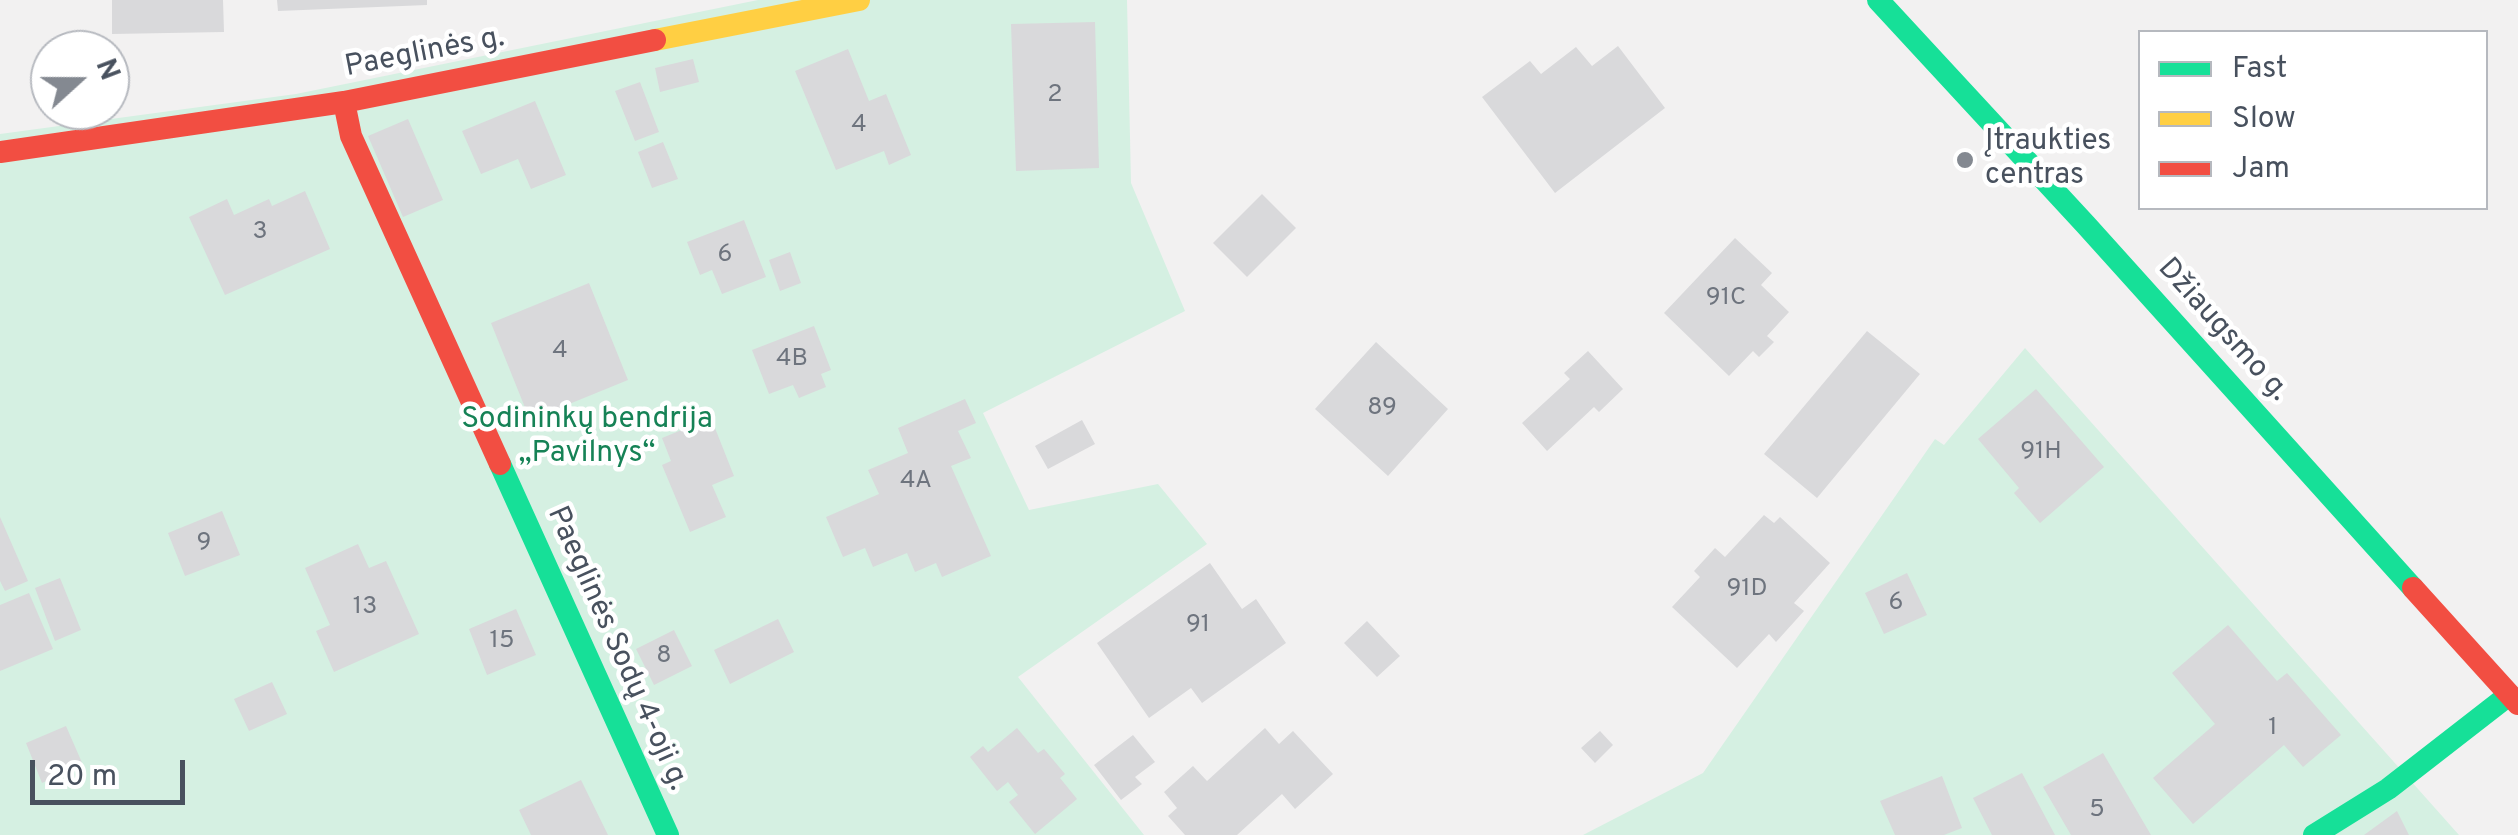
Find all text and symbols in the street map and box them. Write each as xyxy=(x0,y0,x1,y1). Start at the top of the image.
street label: Paeglinės g. xyxy=(342,21,508,87)
north arrow xyxy=(30,30,130,130)
legend xyxy=(2138,30,2488,210)
text: Fast xyxy=(2232,51,2287,88)
text: N xyxy=(86,54,127,86)
house number: 2 xyxy=(1047,81,1063,111)
text: Slow xyxy=(2232,101,2296,138)
house number: 4 xyxy=(851,111,867,141)
place label: Įtraukties centras xyxy=(1985,125,2111,196)
marker: Įtraukties centras xyxy=(1954,149,1976,171)
text: Jam xyxy=(2232,151,2290,188)
house number: 3 xyxy=(252,218,268,248)
house number: 6 xyxy=(718,241,732,271)
street label: Džiaugsmo g. xyxy=(2148,252,2296,410)
house number: 91C xyxy=(1706,284,1746,314)
house number: 4 xyxy=(552,337,568,367)
house number: 4B xyxy=(776,345,808,375)
house number: 89 xyxy=(1367,394,1397,424)
park label: Sodininkų bendrija „Pavilnys“ xyxy=(461,403,713,474)
house number: 91H xyxy=(2020,438,2062,468)
house number: 4A xyxy=(900,467,932,497)
street label: Paeglinės Sodų 4-oji g. xyxy=(537,501,695,797)
house number: 9 xyxy=(197,529,211,559)
house number: 91D xyxy=(1726,575,1768,605)
house number: 6 xyxy=(1889,589,1903,619)
house number: 13 xyxy=(353,593,377,623)
house number: 91 xyxy=(1186,611,1210,641)
house number: 15 xyxy=(490,627,514,657)
house number: 8 xyxy=(656,642,672,672)
house number: 1 xyxy=(2268,714,2278,744)
scale bar xyxy=(35,740,190,802)
text: 20 m xyxy=(47,759,117,796)
house number: 5 xyxy=(2089,796,2105,826)

